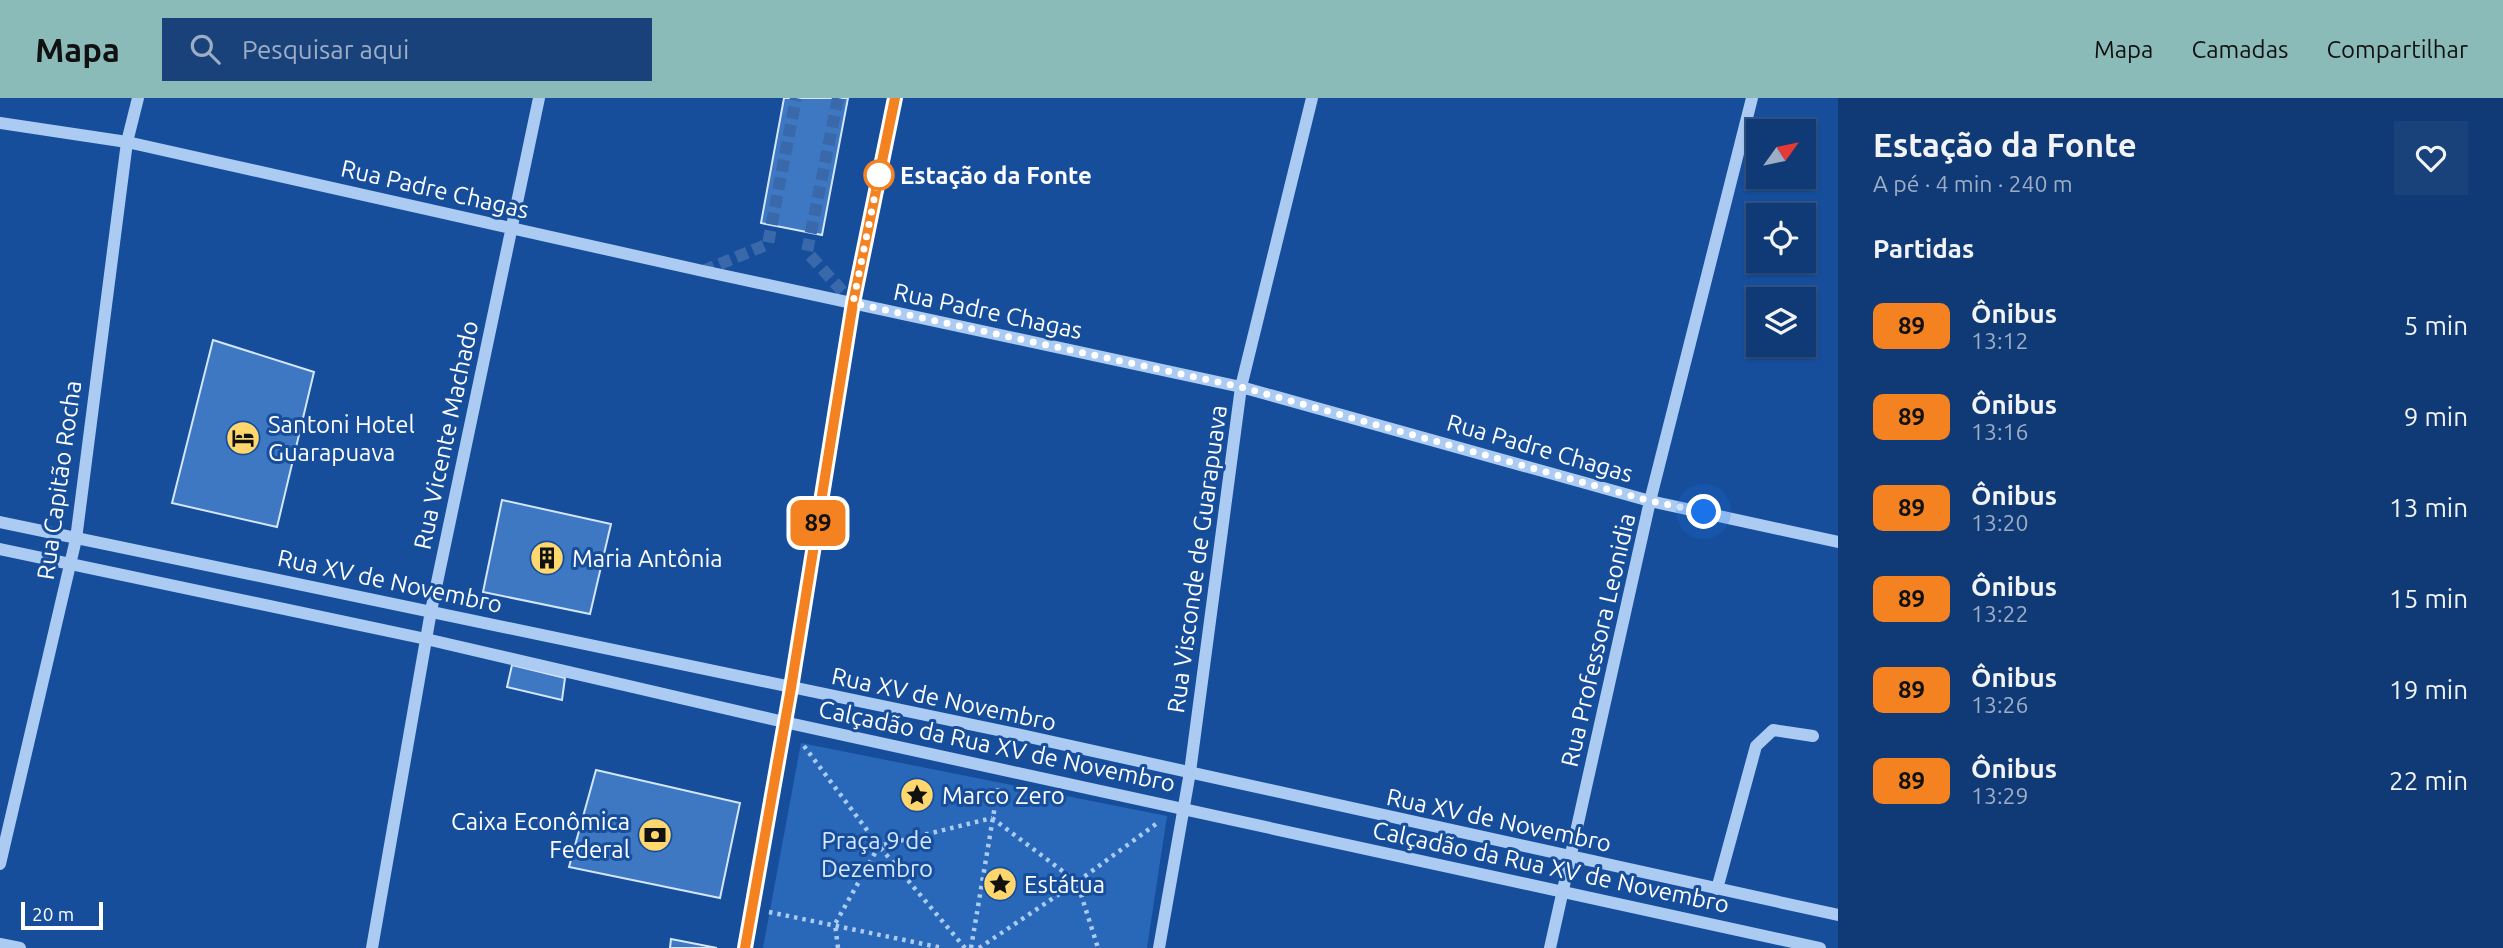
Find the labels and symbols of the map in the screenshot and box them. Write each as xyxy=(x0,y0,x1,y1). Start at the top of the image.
north arrow xyxy=(1746,119,1816,189)
street label: Rua Padre Chagas xyxy=(338,154,532,224)
marker: Estação da Fonte xyxy=(864,160,894,190)
place label: Estação da Fonte xyxy=(900,162,1092,189)
street label: Rua Padre Chagas xyxy=(891,278,1085,344)
street label: Rua Vicente Machado xyxy=(409,318,483,552)
street label: Rua Capitão Rocha xyxy=(32,379,86,581)
street label: Rua Visconde de Guarapuava xyxy=(1162,403,1232,715)
street label: Rua Padre Chagas xyxy=(1444,409,1636,487)
place label: Santoni Hotel Guarapuava xyxy=(268,411,415,466)
hotel icon: Santoni Hotel Guarapuava xyxy=(224,419,262,457)
your location xyxy=(1686,494,1721,529)
line badge: 89 xyxy=(786,500,850,546)
street label: Rua Professora Leonidia xyxy=(1556,511,1640,769)
building icon: Maria Antônia xyxy=(528,539,566,577)
street label: Rua XV de Novembro xyxy=(275,544,505,618)
place label: Maria Antônia xyxy=(572,545,723,572)
street label: Rua XV de Novembro xyxy=(829,662,1059,736)
street label: Calçadão da Rua XV de Novembro xyxy=(816,695,1178,797)
place icon: Marco Zero xyxy=(898,776,936,814)
place label: Marco Zero xyxy=(942,782,1065,809)
street label: Rua XV de Novembro xyxy=(1384,783,1614,857)
place label: Caixa Econômica Federal xyxy=(451,808,630,863)
bank icon: Caixa Econômica Federal xyxy=(636,816,674,854)
street label: Calçadão da Rua XV de Novembro xyxy=(1370,816,1732,918)
park label: Praça 9 de Dezembro xyxy=(821,827,933,882)
place icon: Estátua xyxy=(981,865,1019,903)
place label: Estátua xyxy=(1024,871,1105,898)
scale bar xyxy=(21,899,103,931)

